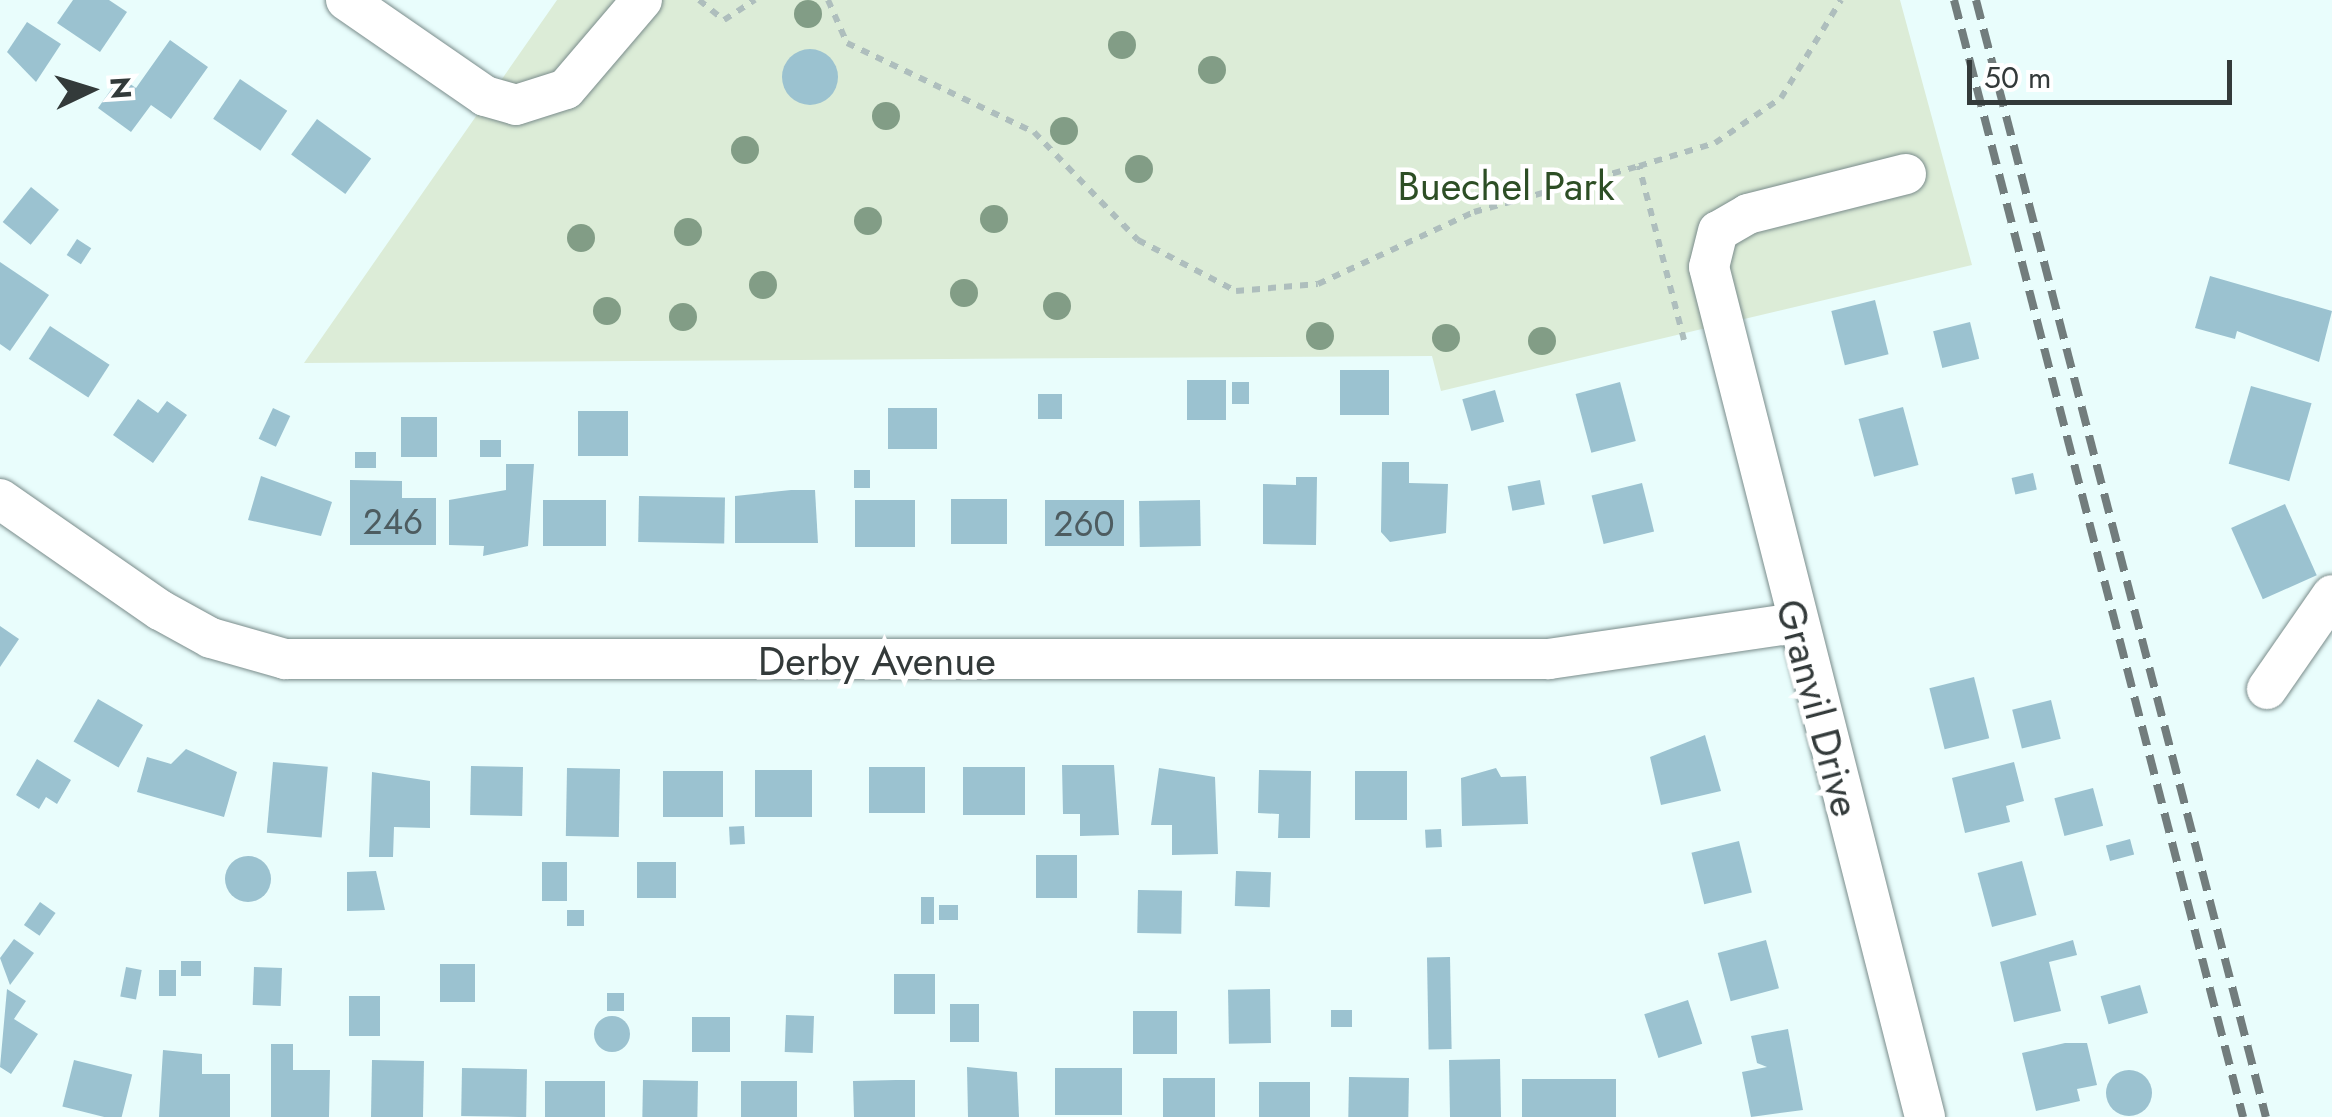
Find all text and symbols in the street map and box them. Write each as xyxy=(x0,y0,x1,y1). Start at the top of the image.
north arrow xyxy=(40,40,140,140)
scale bar xyxy=(1972,40,2237,102)
text: 50 m xyxy=(1984,56,2051,99)
text: N xyxy=(99,75,142,100)
park label: Buechel Park xyxy=(1397,162,1615,210)
house number: 246 xyxy=(363,501,423,543)
house number: 260 xyxy=(1053,503,1115,545)
street label: Granvil Drive xyxy=(1766,594,1870,822)
street label: Derby Avenue xyxy=(758,637,996,685)

